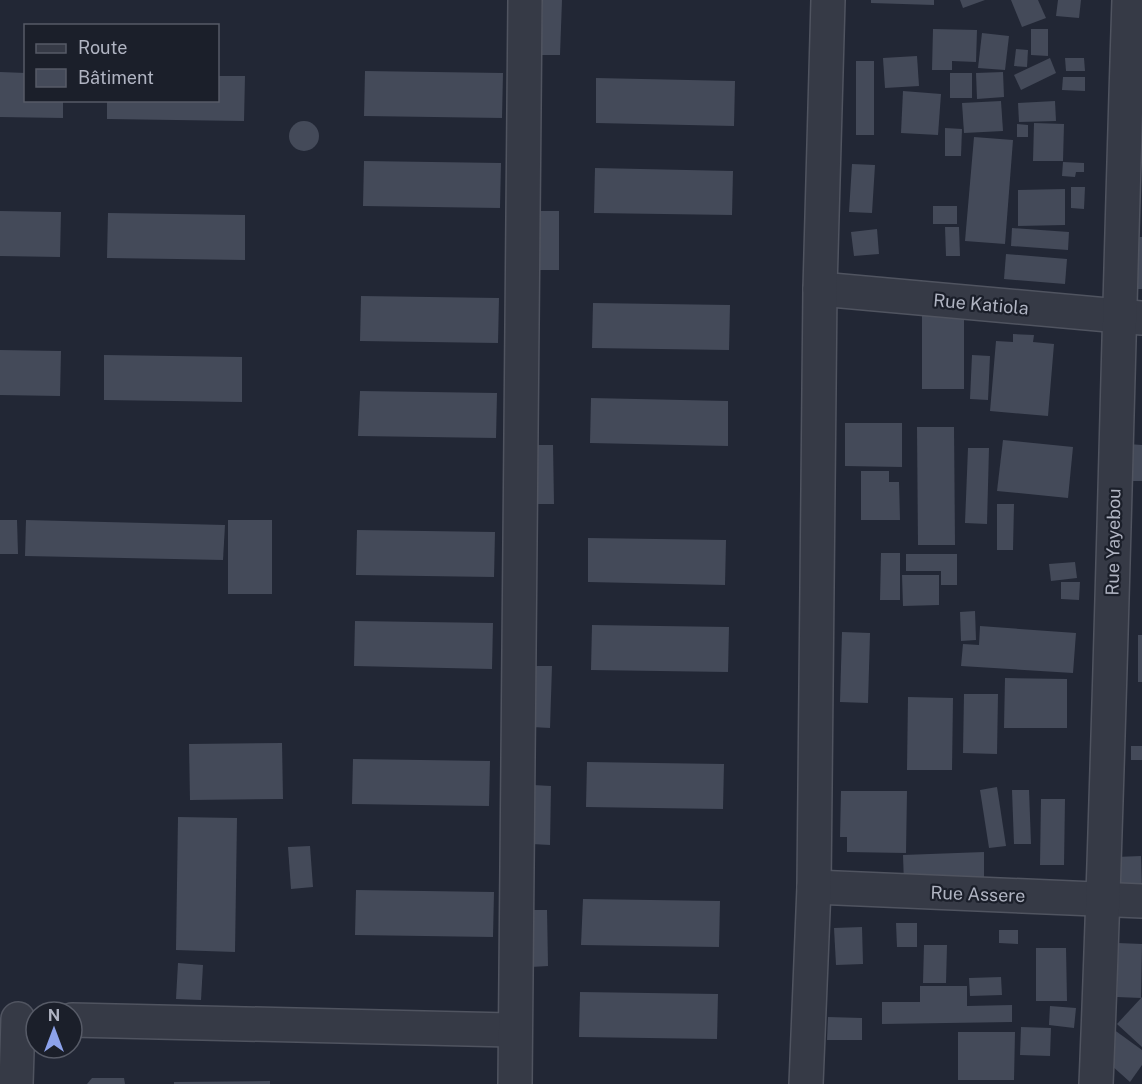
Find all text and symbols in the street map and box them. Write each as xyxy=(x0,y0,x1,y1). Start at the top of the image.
legend xyxy=(24,24,219,102)
text: Route xyxy=(78,37,127,58)
text: Bâtiment xyxy=(78,67,154,88)
street label: Rue Katiola xyxy=(932,289,1030,319)
street label: Rue Yayebou xyxy=(1102,488,1124,596)
street label: Rue Assere xyxy=(930,882,1026,906)
north arrow xyxy=(24,1000,84,1060)
text: N xyxy=(48,1006,60,1025)

